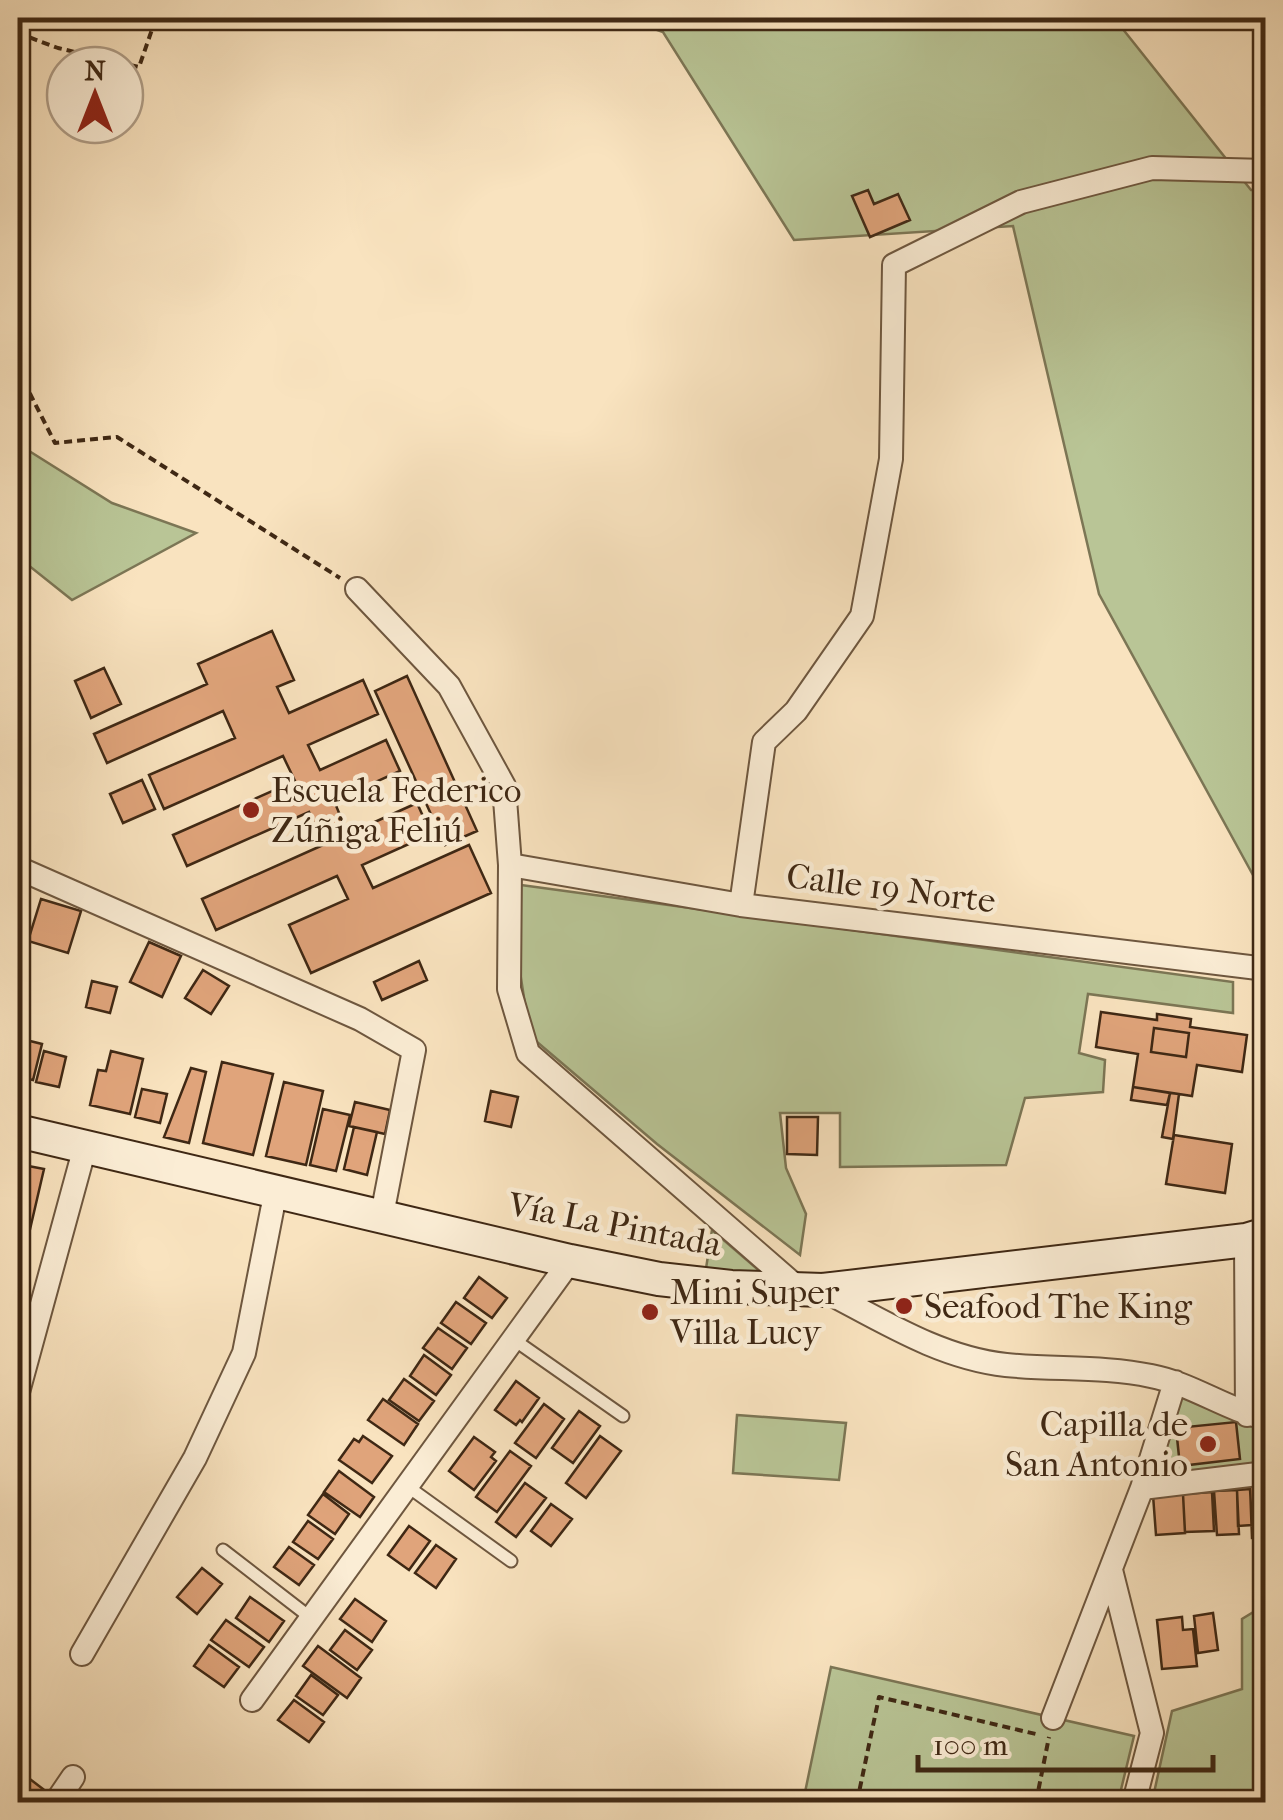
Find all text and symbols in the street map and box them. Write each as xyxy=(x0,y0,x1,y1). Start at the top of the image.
north arrow xyxy=(45,45,145,145)
text: N xyxy=(84,54,106,87)
place label: Escuela Federico Zúñiga Feliú xyxy=(271,770,521,851)
marker: Escuela Federico Zúñiga Feliú xyxy=(240,799,262,821)
street label: Calle 19 Norte xyxy=(784,855,998,922)
street label: Vía La Pintada xyxy=(504,1184,726,1265)
place label: Mini Super Villa Lucy xyxy=(669,1272,840,1353)
place label: Seafood The King xyxy=(924,1286,1192,1327)
marker: Seafood The King xyxy=(893,1295,915,1317)
marker: Mini Super Villa Lucy xyxy=(639,1301,661,1323)
place label: Capilla de San Antonio xyxy=(1005,1404,1188,1485)
marker: Capilla de San Antonio xyxy=(1197,1433,1219,1455)
scale bar xyxy=(918,1710,1213,1772)
text: 100 m xyxy=(933,1728,1008,1763)

